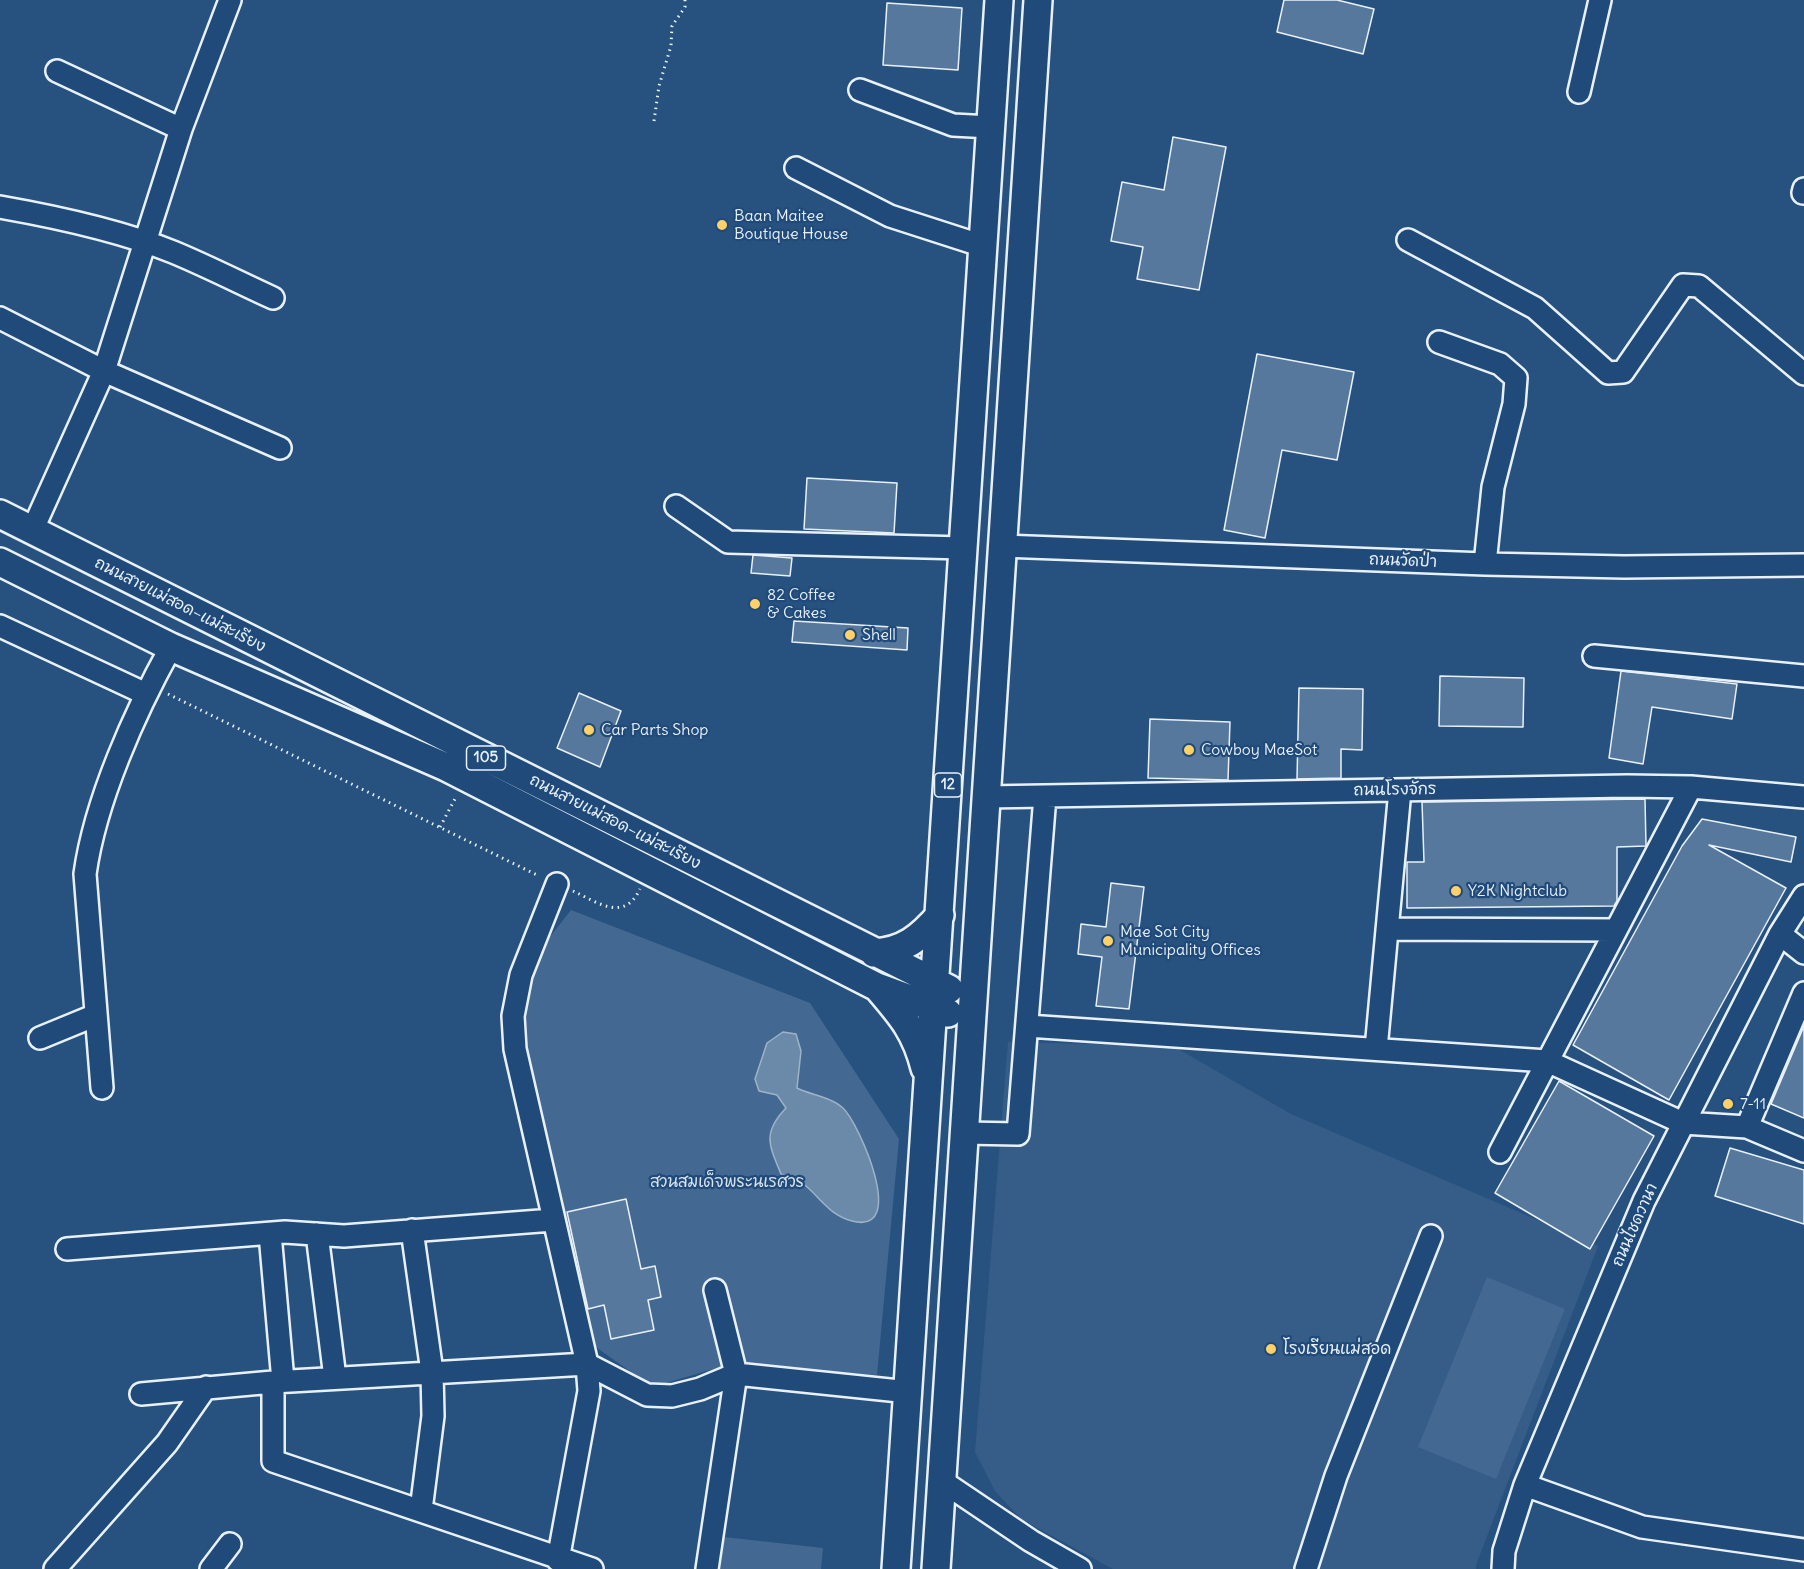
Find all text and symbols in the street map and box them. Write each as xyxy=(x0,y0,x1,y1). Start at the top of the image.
place label: Baan Maitee Boutique House xyxy=(734,206,848,244)
marker: Baan Maitee Boutique House xyxy=(715,218,729,232)
street label: ถนนวัดป่า xyxy=(1369,550,1437,572)
street label: ถนนสายแม่สอด–แม่สะเรียง xyxy=(91,553,269,657)
place label: 82 Coffee & Cakes xyxy=(767,585,835,623)
marker: 82 Coffee & Cakes xyxy=(748,597,762,611)
place label: Shell xyxy=(862,625,896,645)
marker: Shell xyxy=(843,628,857,642)
place label: Car Parts Shop xyxy=(601,720,708,740)
marker: Car Parts Shop xyxy=(582,723,596,737)
place label: Cowboy MaeSot xyxy=(1201,740,1317,760)
marker: Cowboy MaeSot xyxy=(1182,743,1196,757)
road number: 105 xyxy=(466,746,506,770)
street label: ถนนสายแม่สอด–แม่สะเรียง xyxy=(526,770,704,874)
road number: 12 xyxy=(934,773,962,797)
street label: ถนนโรงจักร xyxy=(1353,780,1437,800)
place label: Y2K Nightclub xyxy=(1468,881,1567,901)
marker: Y2K Nightclub xyxy=(1449,884,1463,898)
place label: Mae Sot City Municipality Offices xyxy=(1120,922,1261,960)
marker: Mae Sot City Municipality Offices xyxy=(1101,934,1115,948)
place label: 7-11 xyxy=(1740,1094,1766,1114)
marker: 7-11 xyxy=(1721,1097,1735,1111)
park label: สวนสมเด็จพระนเรศวร xyxy=(650,1172,804,1192)
street label: ถนนไชดวานา xyxy=(1608,1180,1662,1270)
place label: โรงเรียนแม่สอด xyxy=(1283,1339,1391,1359)
marker: โรงเรียนแม่สอด xyxy=(1264,1342,1278,1356)

